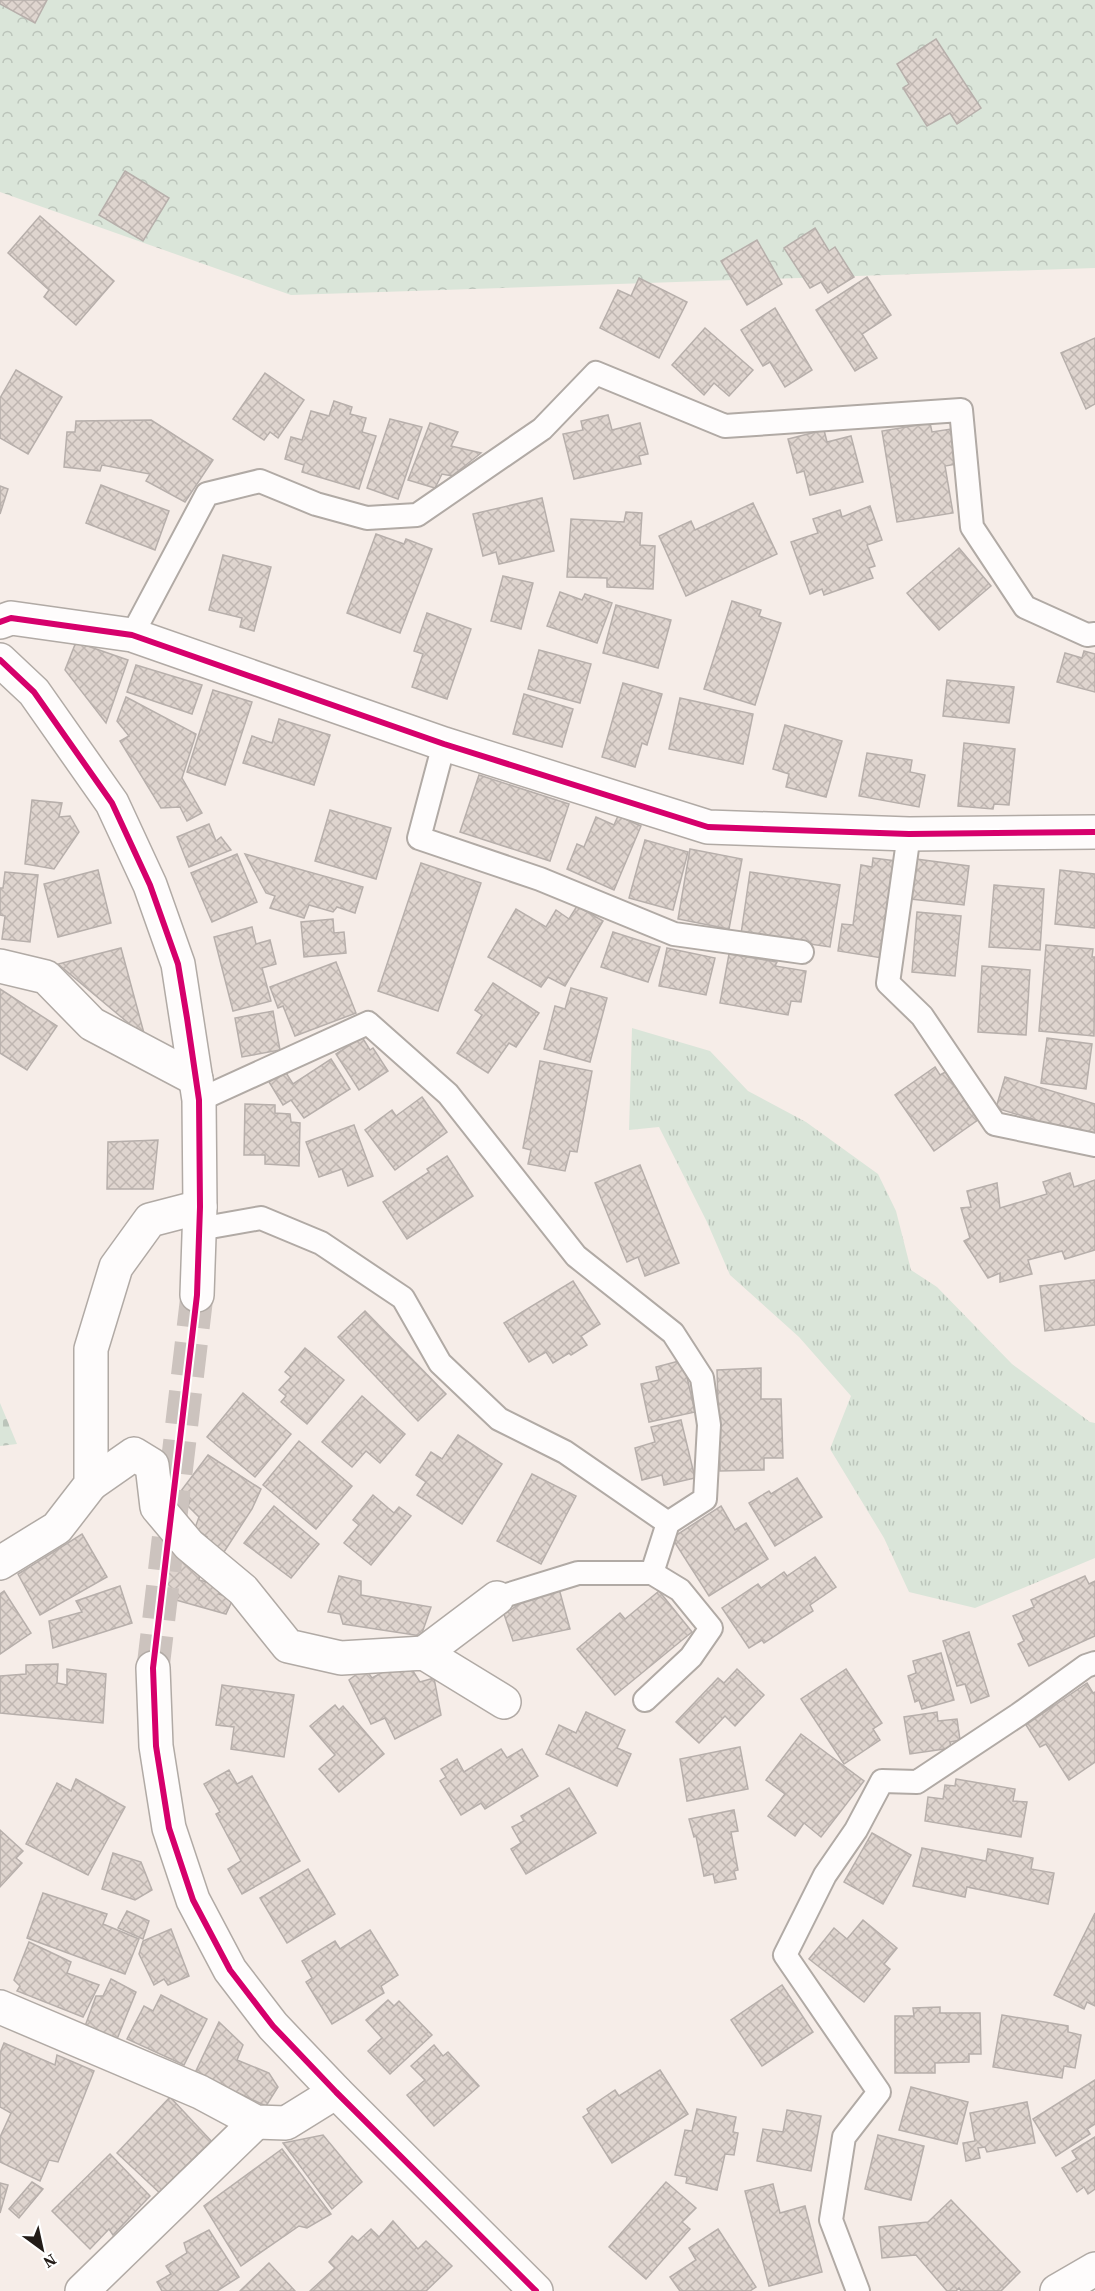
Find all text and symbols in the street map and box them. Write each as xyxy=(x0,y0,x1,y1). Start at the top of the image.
north arrow xyxy=(12,2219,72,2279)
text: N xyxy=(39,2249,61,2274)

